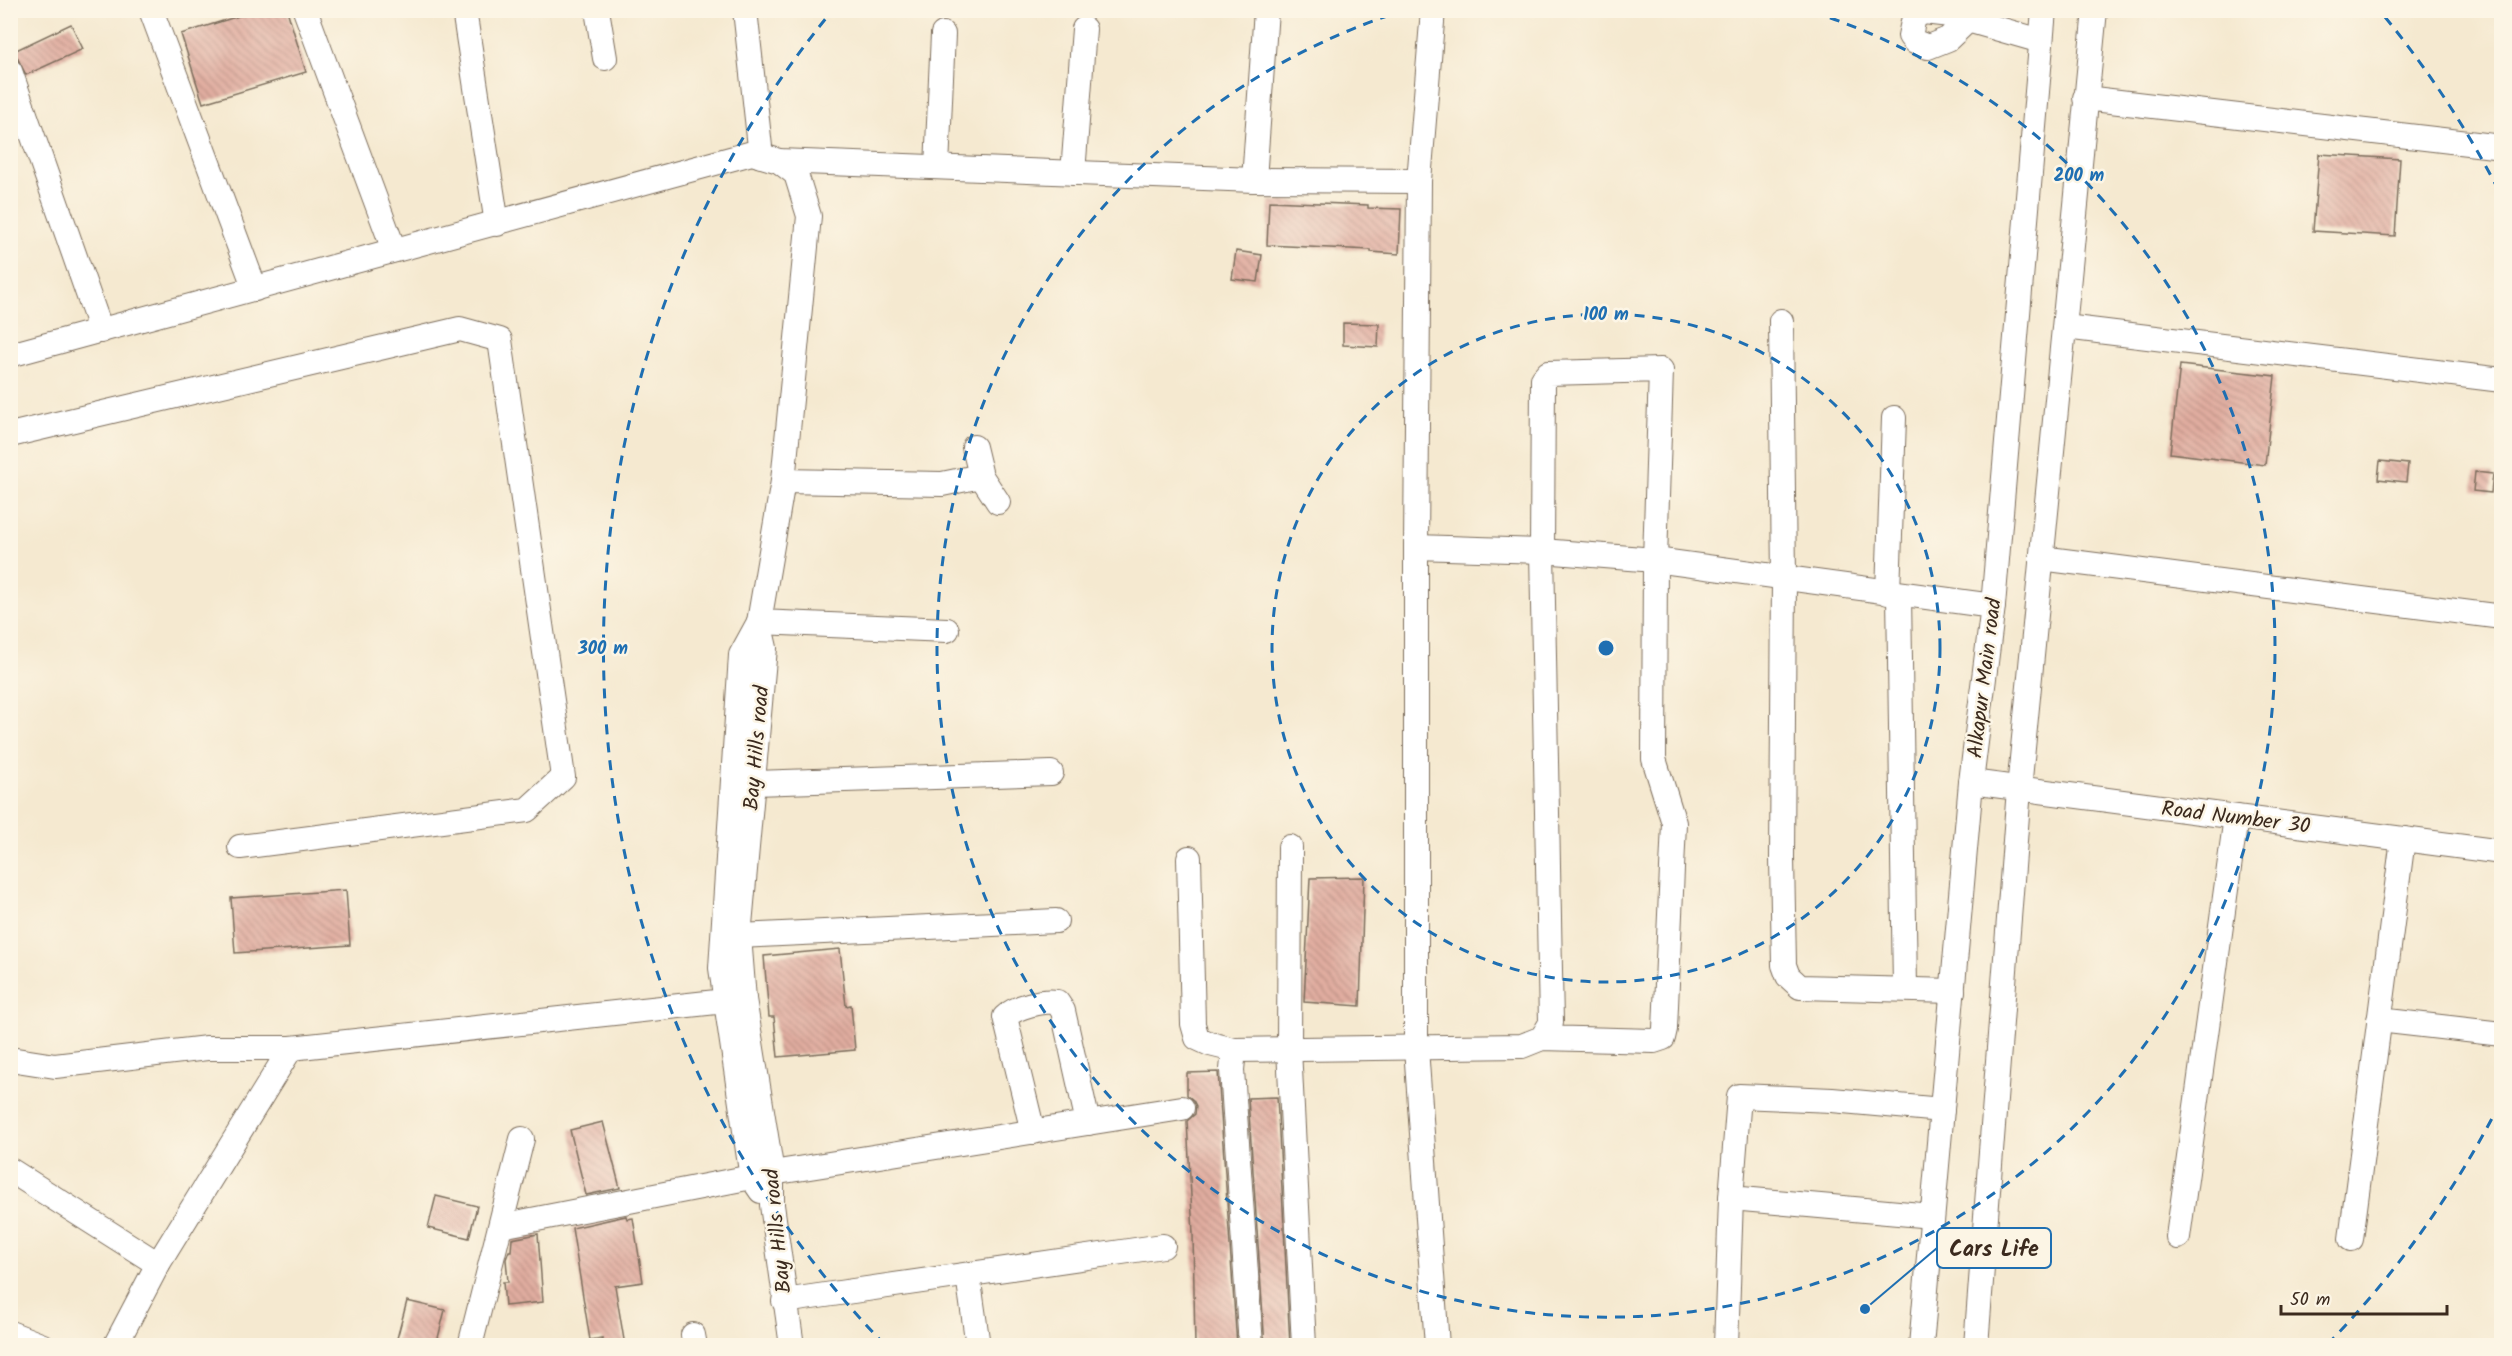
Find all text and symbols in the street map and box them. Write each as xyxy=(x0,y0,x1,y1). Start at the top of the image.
text: 200 m xyxy=(2054,162,2105,191)
text: 100 m xyxy=(1583,301,1629,330)
street label: Alkapur Main road xyxy=(1959,596,2012,760)
text: 300 m xyxy=(577,635,628,664)
centre of rings xyxy=(1596,638,1616,658)
street label: Bay Hills road xyxy=(736,684,779,812)
street label: Road Number 30 xyxy=(2159,793,2312,844)
street label: Bay Hills road xyxy=(755,1166,801,1295)
callout: Cars Life xyxy=(1937,1228,2051,1268)
text: Cars Life xyxy=(1949,1233,2039,1268)
scale bar xyxy=(2281,1278,2448,1316)
text: 50 m xyxy=(2290,1286,2330,1315)

